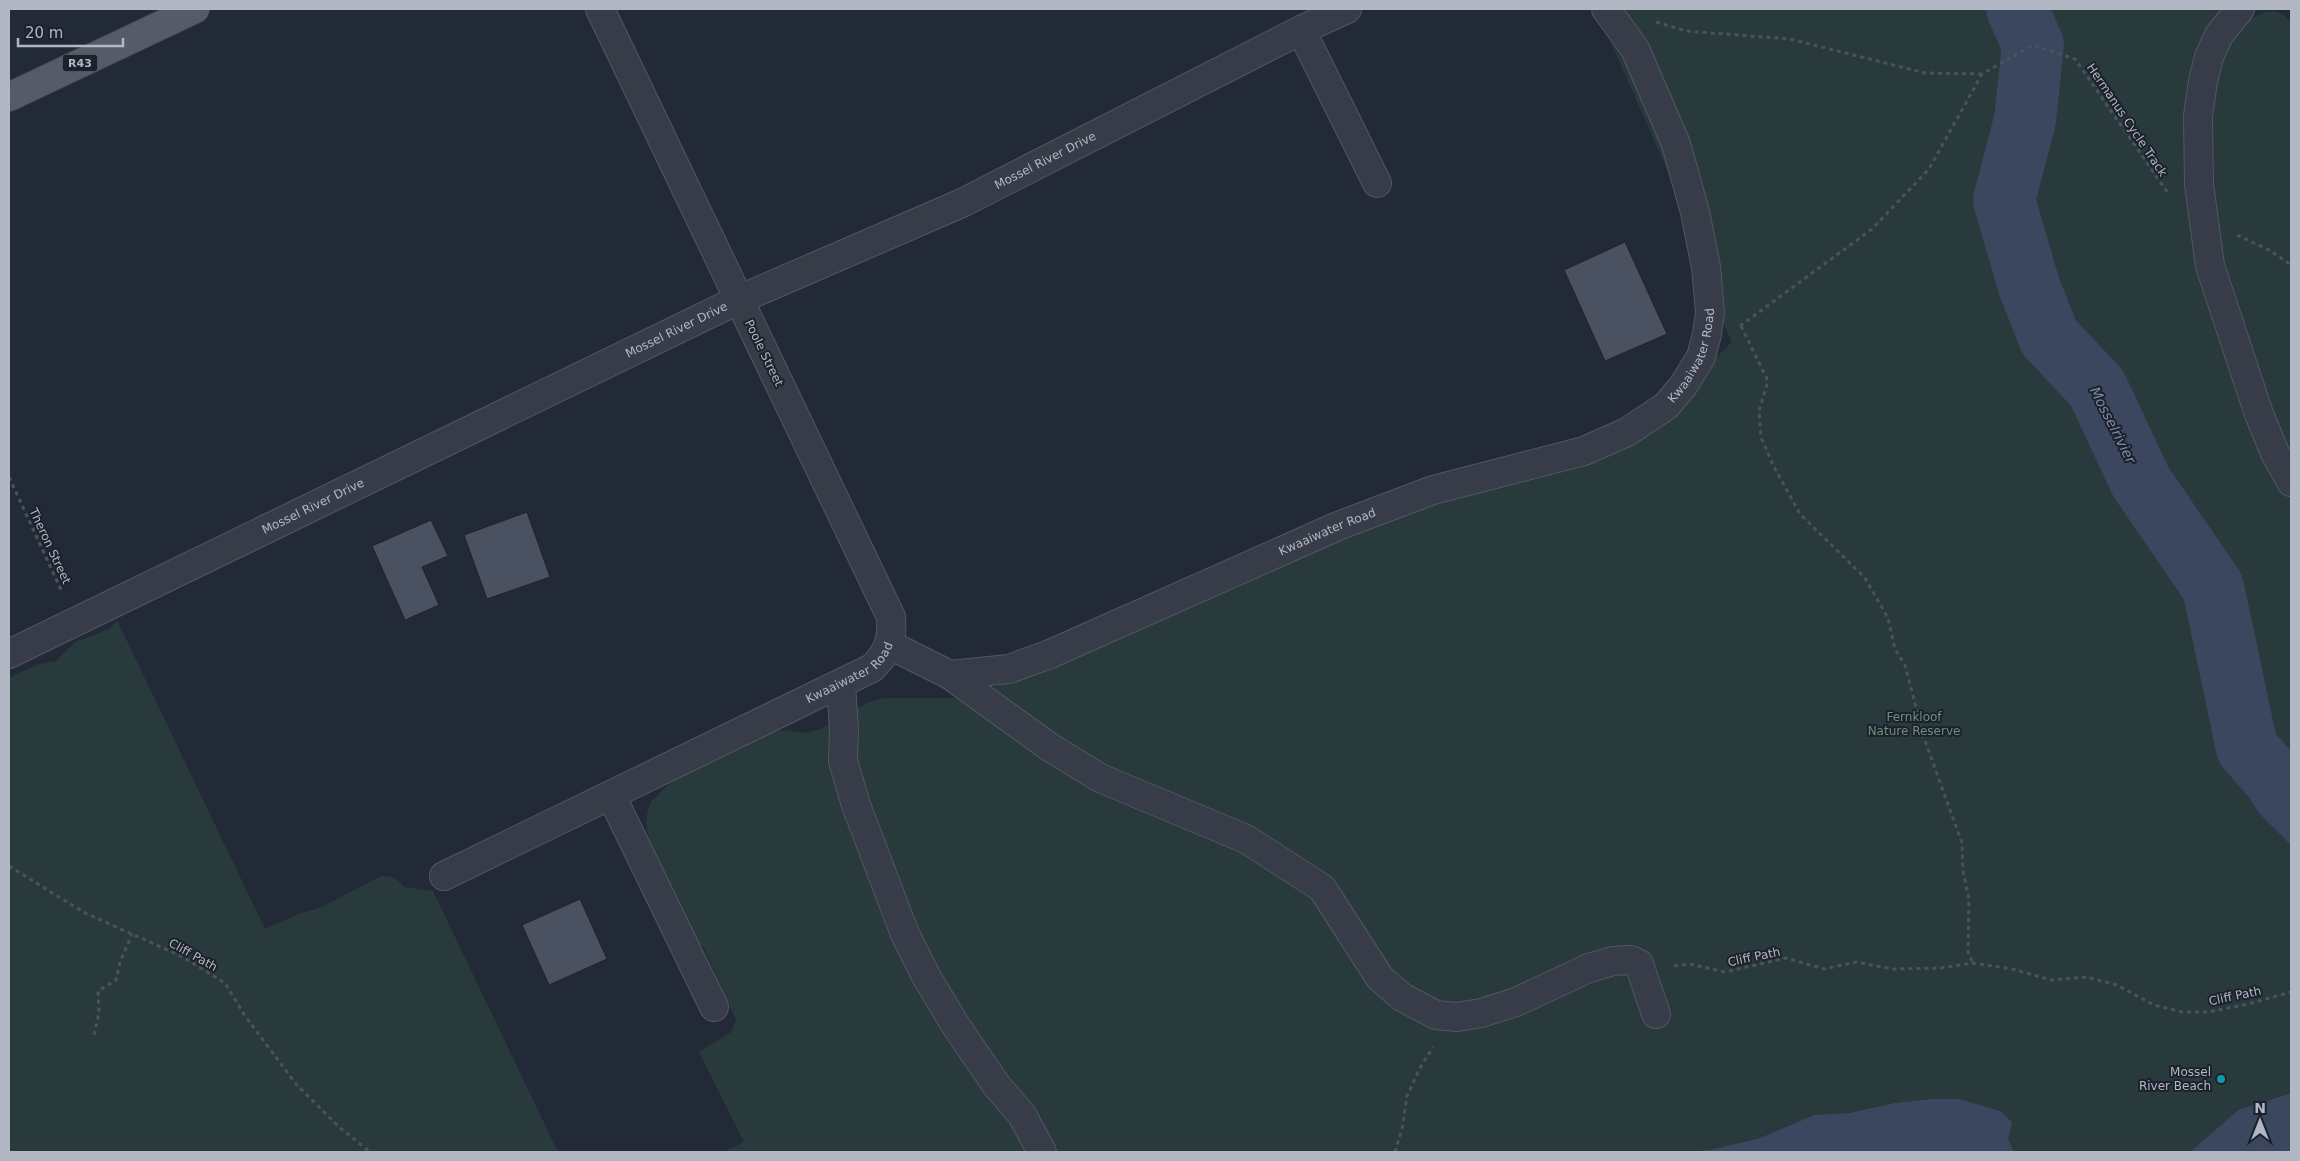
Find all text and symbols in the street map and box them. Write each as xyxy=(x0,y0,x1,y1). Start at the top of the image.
scale bar xyxy=(18,15,122,47)
text: 20 m xyxy=(25,24,63,42)
road number: R43 xyxy=(62,54,98,72)
street label: Hermanus Cycle Track xyxy=(2084,61,2170,179)
street label: Mossel River Drive xyxy=(992,129,1098,192)
street label: Mossel River Drive xyxy=(623,299,730,361)
street label: Kwaaiwater Road xyxy=(1665,307,1717,406)
street label: Poole Street xyxy=(742,317,786,389)
water label: Mosselrivier xyxy=(2087,384,2140,467)
street label: Mossel River Drive xyxy=(260,476,366,537)
street label: Theron Street xyxy=(26,505,74,586)
street label: Kwaaiwater Road xyxy=(1277,505,1378,558)
street label: Kwaaiwater Road xyxy=(803,640,896,706)
park label: Fernkloof Nature Reserve xyxy=(1868,710,1960,738)
street label: Cliff Path xyxy=(166,936,220,974)
street label: Cliff Path xyxy=(1726,945,1782,969)
street label: Cliff Path xyxy=(2207,984,2263,1008)
place label: Mossel River Beach xyxy=(2139,1065,2211,1093)
marker: Mossel River Beach xyxy=(2215,1073,2227,1085)
north arrow xyxy=(2235,1096,2285,1146)
text: N xyxy=(2254,1100,2266,1116)

